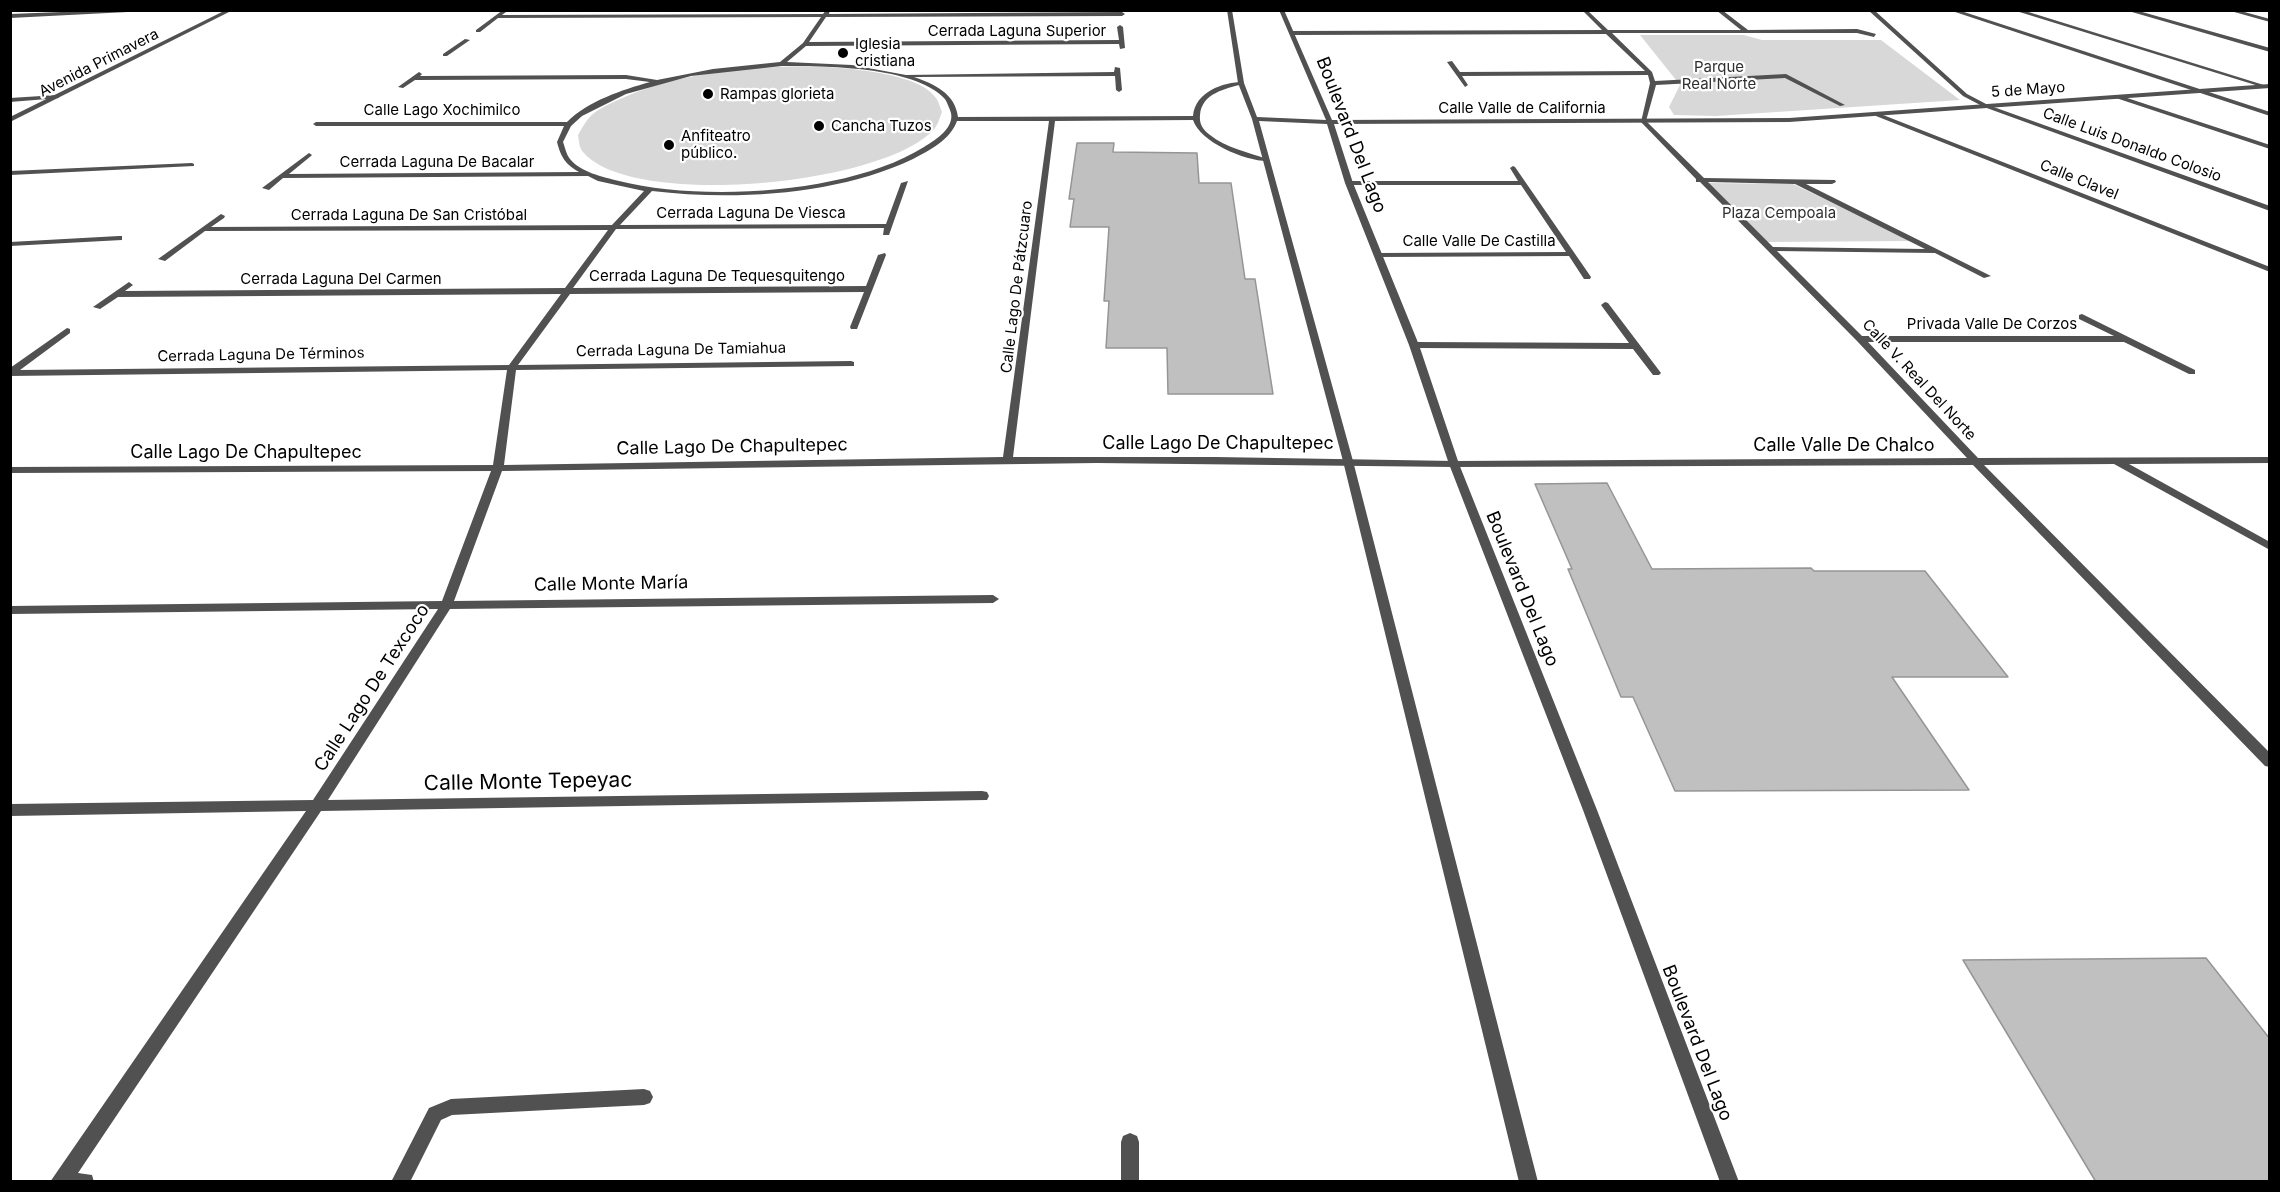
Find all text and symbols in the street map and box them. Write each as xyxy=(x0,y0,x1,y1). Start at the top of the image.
street label: Cerrada Laguna Superior xyxy=(928,22,1106,40)
street label: Avenida Primavera xyxy=(36,25,162,101)
place label: Iglesia cristiana xyxy=(855,35,915,70)
marker: Iglesia cristiana xyxy=(836,46,850,60)
street label: Boulevard Del Lago xyxy=(1311,54,1391,216)
park label: Parque Real Norte xyxy=(1682,58,1756,93)
street label: 5 de Mayo xyxy=(1990,78,2066,102)
place label: Rampas glorieta xyxy=(720,85,835,103)
marker: Rampas glorieta xyxy=(701,87,715,101)
street label: Calle Valle de California xyxy=(1438,99,1606,117)
street label: Calle Lago Xochimilco xyxy=(364,101,520,119)
street label: Calle Luis Donaldo Colosio xyxy=(2040,104,2224,186)
place label: Cancha Tuzos xyxy=(831,117,932,135)
marker: Cancha Tuzos xyxy=(812,119,826,133)
place label: Anfiteatro público. xyxy=(681,127,751,162)
marker: Anfiteatro público. xyxy=(662,138,676,152)
street label: Cerrada Laguna De Bacalar xyxy=(340,153,534,171)
street label: Calle Clavel xyxy=(2037,156,2121,204)
street label: Calle Lago De Pátzcuaro xyxy=(997,200,1037,374)
street label: Cerrada Laguna De Viesca xyxy=(656,204,846,222)
park label: Plaza Cempoala xyxy=(1722,204,1836,222)
street label: Cerrada Laguna De San Cristóbal xyxy=(291,206,527,224)
street label: Calle Valle De Castilla xyxy=(1402,232,1556,250)
street label: Cerrada Laguna De Tequesquitengo xyxy=(589,267,845,285)
street label: Cerrada Laguna Del Carmen xyxy=(240,270,442,288)
street label: Privada Valle De Corzos xyxy=(1907,315,2077,333)
street label: Calle V. Real Del Norte xyxy=(1858,316,1980,444)
street label: Cerrada Laguna De Tamiahua xyxy=(576,339,786,361)
street label: Cerrada Laguna De Términos xyxy=(157,344,365,366)
street label: Calle Lago De Chapultepec xyxy=(1102,433,1334,455)
street label: Calle Lago De Chapultepec xyxy=(616,434,848,460)
street label: Calle Valle De Chalco xyxy=(1753,435,1935,457)
street label: Calle Lago De Chapultepec xyxy=(130,442,362,464)
street label: Boulevard Del Lago xyxy=(1481,508,1563,670)
street label: Calle Monte María xyxy=(534,572,688,596)
street label: Calle Lago De Texcoco xyxy=(310,600,434,776)
street label: Calle Monte Tepeyac xyxy=(424,768,632,796)
street label: Boulevard Del Lago xyxy=(1657,962,1737,1124)

